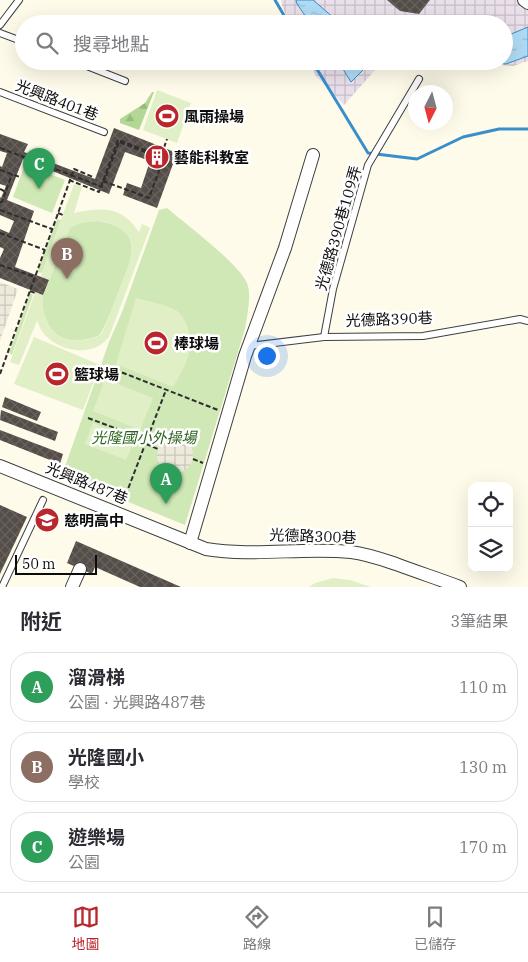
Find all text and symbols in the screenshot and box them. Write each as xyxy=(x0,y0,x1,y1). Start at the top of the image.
search box xyxy=(15,15,513,70)
icon: search xyxy=(33,29,61,57)
text: 搜尋地點 xyxy=(73,32,149,56)
street label: 光興路401巷 xyxy=(13,76,101,124)
north arrow xyxy=(408,85,453,130)
sports icon: 風雨操場 xyxy=(154,103,180,129)
place label: 風雨操場 xyxy=(184,107,244,126)
building icon: 藝能科教室 xyxy=(144,144,170,170)
pin: C xyxy=(23,148,55,189)
place label: 藝能科教室 xyxy=(174,148,249,167)
street label: 光德路390巷109弄 xyxy=(311,163,365,293)
pin: B xyxy=(51,238,83,279)
street label: 光德路390巷 xyxy=(345,308,433,330)
sports icon: 棒球場 xyxy=(143,330,169,356)
place label: 棒球場 xyxy=(174,334,219,353)
your location xyxy=(254,343,280,369)
sports icon: 籃球場 xyxy=(44,361,70,387)
place label: 籃球場 xyxy=(74,365,119,384)
park label: 光隆國小外操場 xyxy=(91,428,198,447)
street label: 光興路487巷 xyxy=(43,458,131,508)
pin: A xyxy=(150,463,182,504)
map controls xyxy=(468,482,513,572)
button: locate xyxy=(468,482,513,527)
school or university icon: 慈明高中 xyxy=(34,507,60,533)
place label: 慈明高中 xyxy=(64,511,124,530)
street label: 光德路300巷 xyxy=(269,525,357,547)
button: layers xyxy=(468,527,513,572)
scale bar xyxy=(15,552,98,575)
text: 50 m xyxy=(22,555,55,573)
text: 附近 xyxy=(20,607,62,635)
text: 3筆結果 xyxy=(450,611,508,631)
text: 溜滑梯 xyxy=(68,665,125,689)
text: A xyxy=(31,677,43,697)
text: 110 m xyxy=(459,677,507,697)
text: 公園 · 光興路487巷 xyxy=(68,692,205,712)
text: 光隆國小 xyxy=(68,745,144,769)
text: B xyxy=(31,757,43,777)
text: 130 m xyxy=(459,757,507,777)
text: 學校 xyxy=(68,772,100,792)
text: 遊樂場 xyxy=(68,825,125,849)
text: C xyxy=(32,837,42,857)
text: 170 m xyxy=(459,837,507,857)
text: 公園 xyxy=(68,852,100,872)
tab: 地圖 xyxy=(72,903,100,953)
tab: 路線 xyxy=(243,903,271,953)
tab: 已儲存 xyxy=(414,903,456,953)

